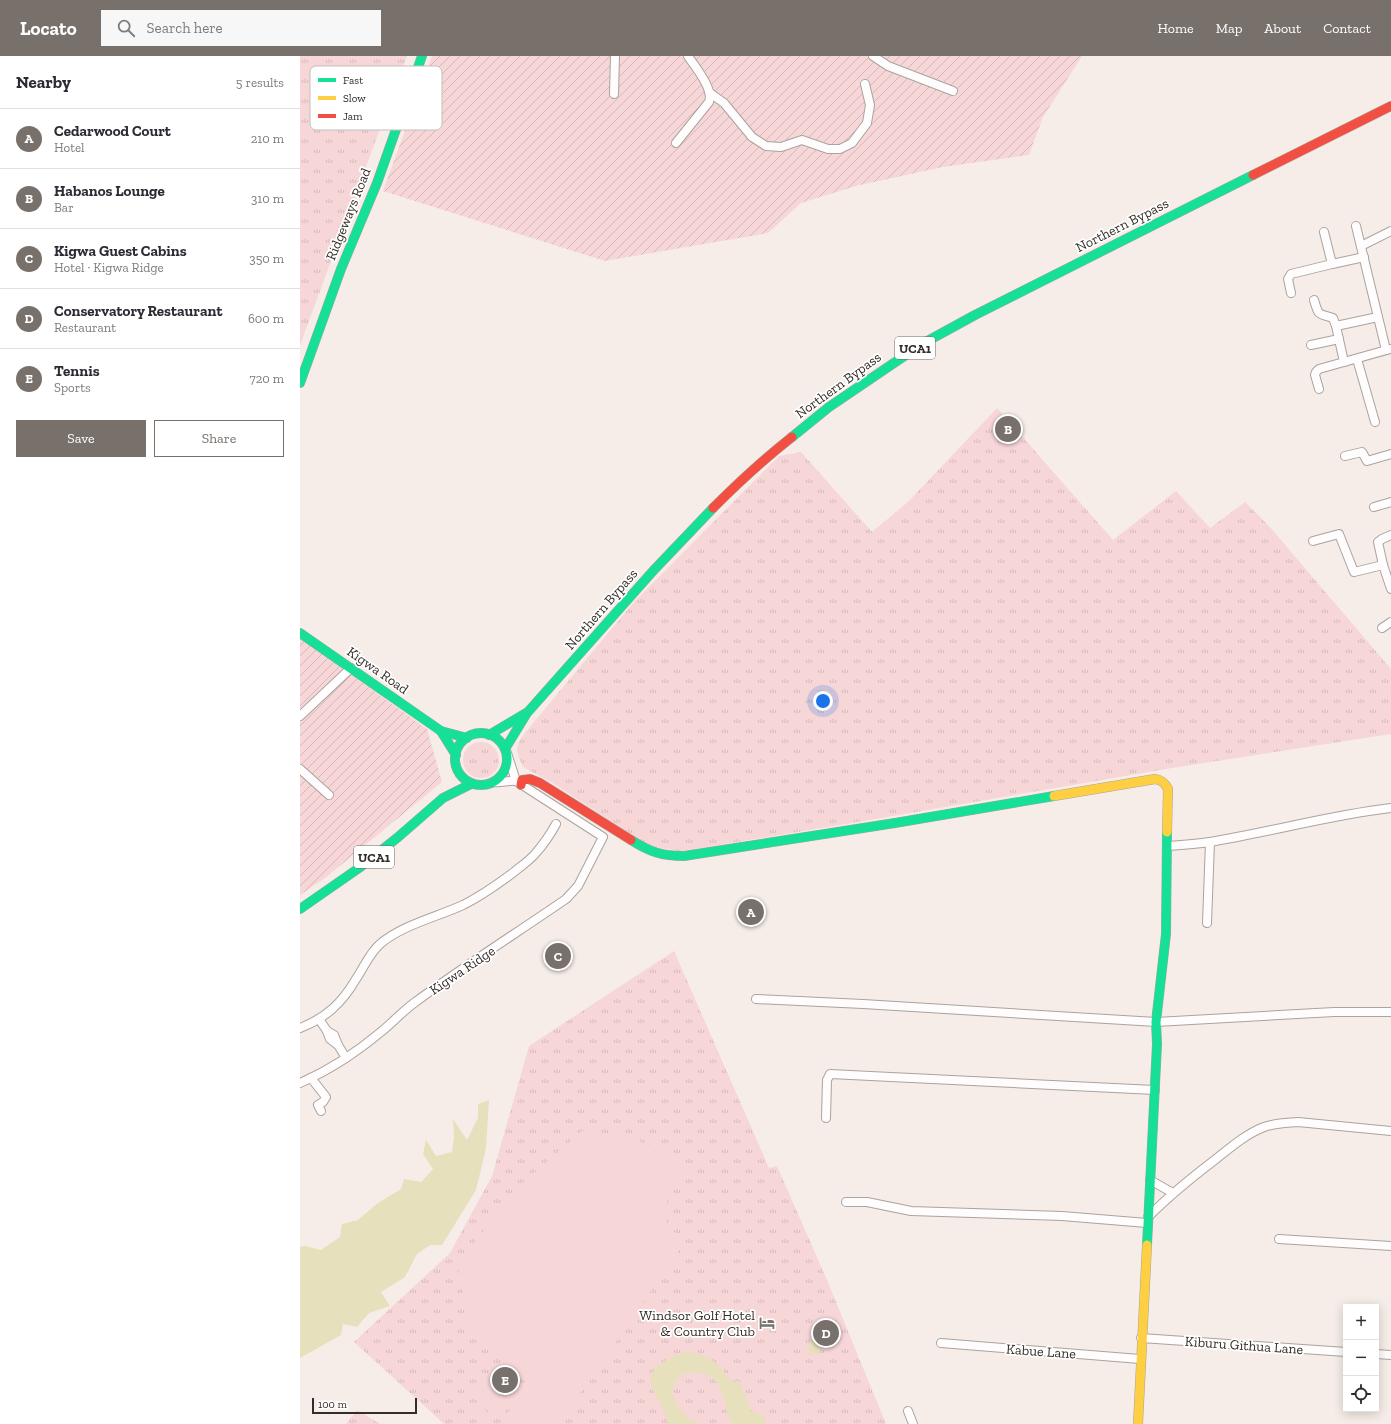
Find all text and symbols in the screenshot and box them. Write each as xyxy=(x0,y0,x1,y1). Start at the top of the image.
search box xyxy=(101,10,381,46)
text: Locato xyxy=(20,17,77,40)
icon: search xyxy=(115,17,137,39)
text: Search here xyxy=(147,19,223,37)
text: Home xyxy=(1158,20,1194,37)
text: Map xyxy=(1216,20,1242,37)
text: About xyxy=(1264,20,1301,37)
text: Contact xyxy=(1323,20,1371,37)
legend xyxy=(310,66,442,130)
text: Nearby xyxy=(16,72,71,92)
text: Fast xyxy=(343,74,364,87)
text: 5 results xyxy=(236,75,284,90)
text: Slow xyxy=(343,92,366,105)
text: Jam xyxy=(343,110,363,123)
text: Cedarwood Court xyxy=(54,122,171,140)
text: A xyxy=(25,131,33,146)
text: 210 m xyxy=(251,131,284,146)
text: Hotel xyxy=(54,140,85,155)
street label: Ridgeways Road xyxy=(322,165,375,263)
text: Habanos Lounge xyxy=(54,182,165,200)
text: B xyxy=(25,191,33,206)
text: 310 m xyxy=(251,191,284,206)
street label: Northern Bypass xyxy=(1073,195,1172,256)
text: Bar xyxy=(54,200,74,215)
text: Kigwa Guest Cabins xyxy=(54,242,187,260)
text: C xyxy=(25,251,33,266)
text: 350 m xyxy=(249,251,284,266)
text: Hotel · Kigwa Ridge xyxy=(54,260,164,275)
text: Conservatory Restaurant xyxy=(54,302,222,320)
text: D xyxy=(24,311,34,326)
text: 600 m xyxy=(248,311,284,326)
text: Restaurant xyxy=(54,320,116,335)
road number: UCA1 xyxy=(895,337,935,359)
street label: Northern Bypass xyxy=(792,349,885,422)
text: Tennis xyxy=(54,362,100,380)
text: E xyxy=(25,371,33,386)
text: 720 m xyxy=(250,371,284,386)
text: Sports xyxy=(54,380,91,395)
pin: B xyxy=(995,414,1021,444)
button: Save xyxy=(16,420,146,457)
button: Share xyxy=(154,420,284,457)
street label: Northern Bypass xyxy=(562,565,641,653)
street label: Kigwa Road xyxy=(344,643,412,698)
your location xyxy=(813,691,833,711)
road number: UCA1 xyxy=(354,846,394,868)
pin: A xyxy=(738,897,764,927)
pin: C xyxy=(545,941,571,971)
street label: Kigwa Ridge xyxy=(426,942,499,999)
map controls xyxy=(1343,1304,1379,1412)
button: + xyxy=(1343,1304,1379,1340)
place label: Windsor Golf Hotel & Country Club xyxy=(639,1307,755,1340)
hotel icon: Windsor Golf Hotel & Country Club xyxy=(758,1314,776,1332)
pin: D xyxy=(813,1318,839,1348)
street label: Kiburu Githua Lane xyxy=(1184,1333,1304,1358)
button: − xyxy=(1343,1340,1379,1376)
street label: Kabue Lane xyxy=(1006,1341,1077,1362)
pin: E xyxy=(492,1365,518,1395)
button: locate xyxy=(1343,1376,1379,1412)
scale bar xyxy=(312,1396,417,1415)
text: 100 m xyxy=(318,1398,347,1411)

